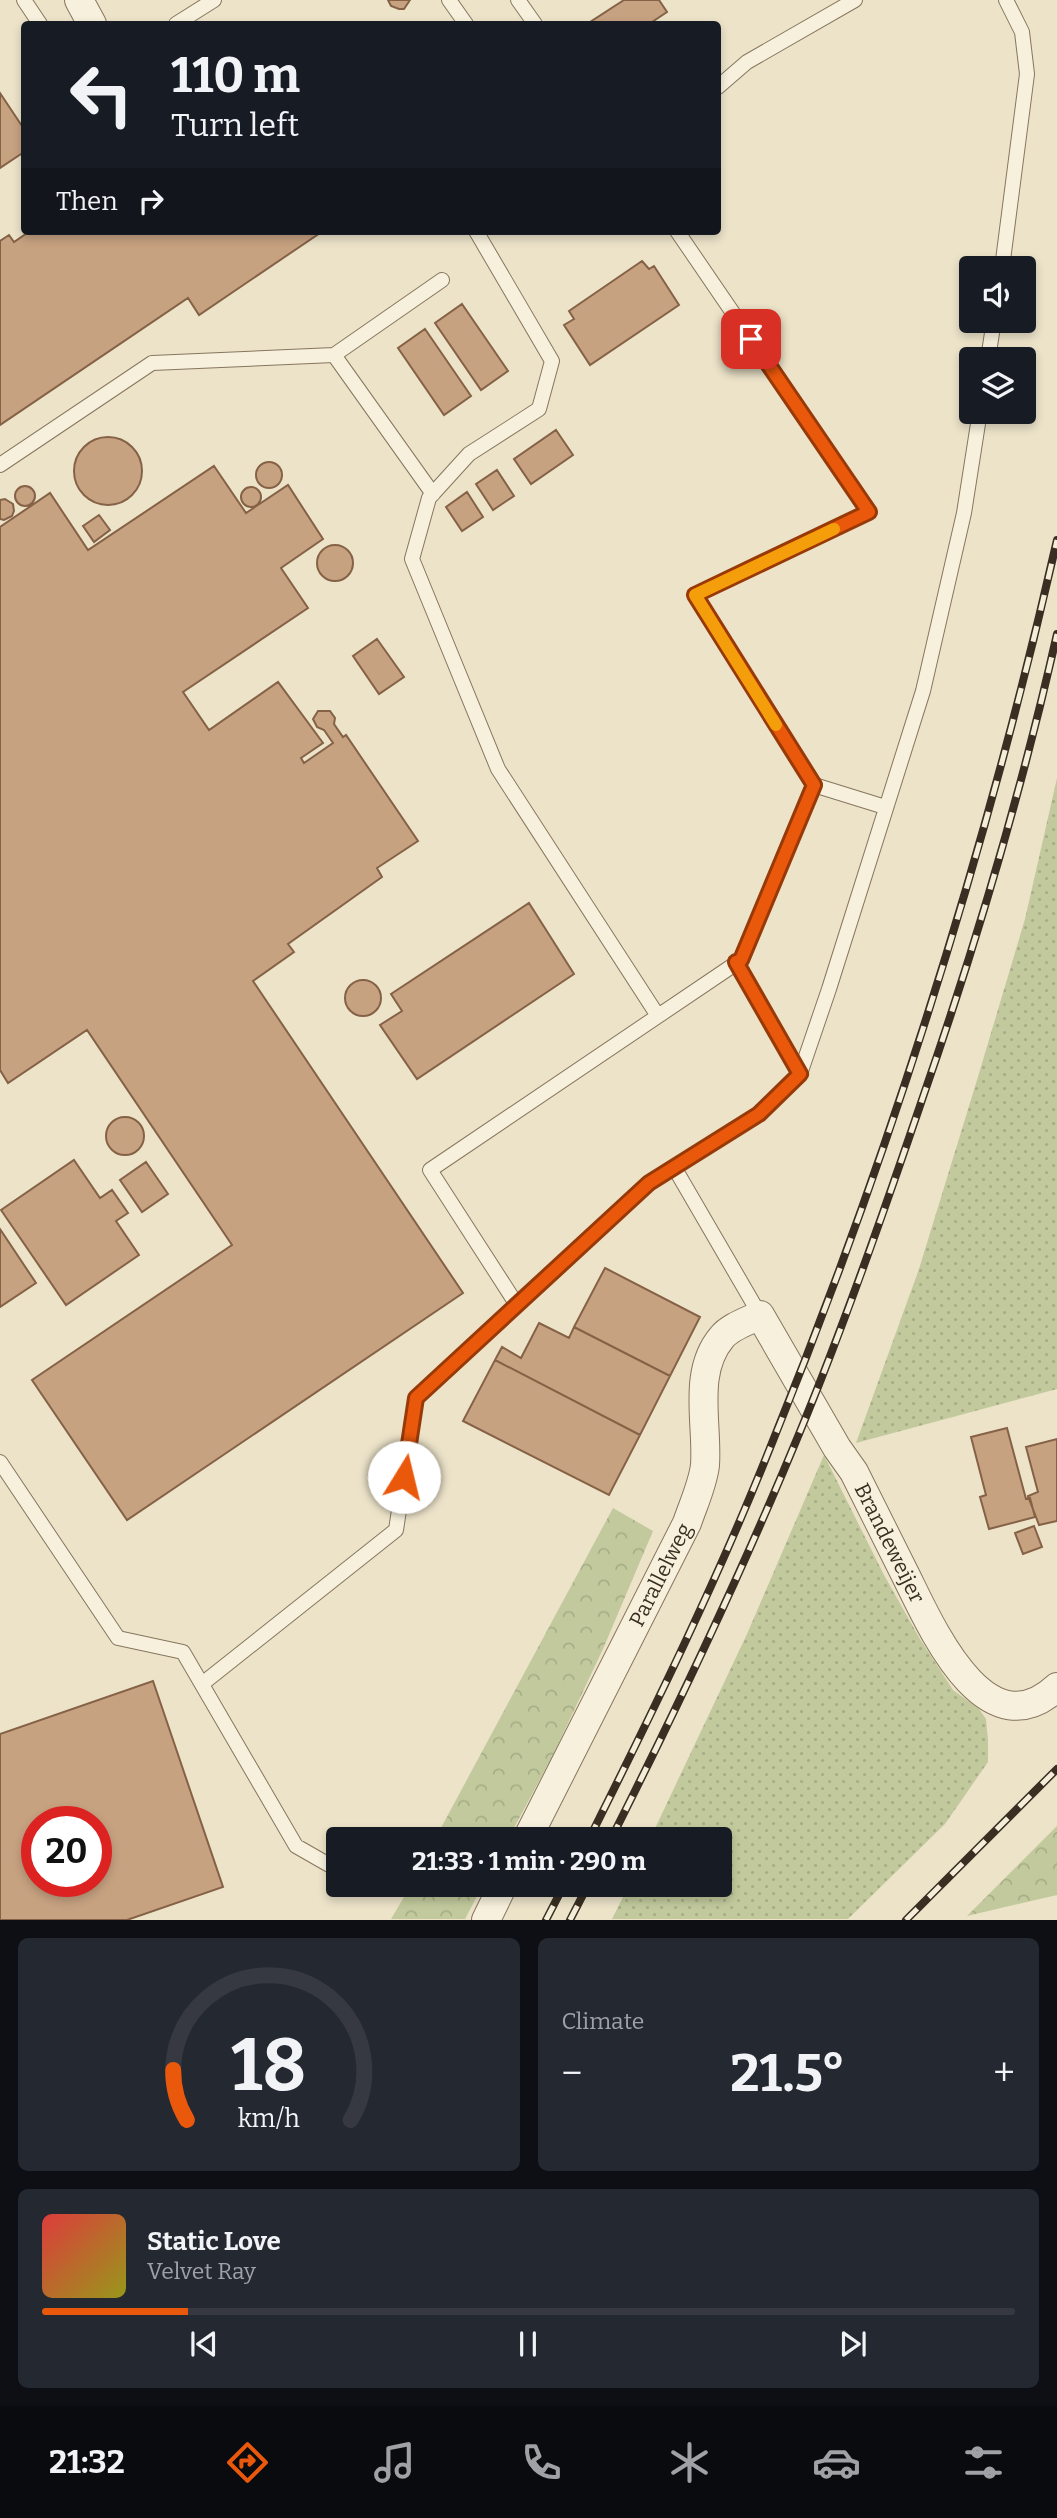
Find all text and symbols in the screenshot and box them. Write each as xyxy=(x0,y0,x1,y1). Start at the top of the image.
text: 110 m xyxy=(171,46,300,105)
icon: left xyxy=(56,49,147,140)
text: Turn left xyxy=(171,106,299,144)
icon: right xyxy=(132,182,170,220)
text: Then xyxy=(56,186,118,217)
map controls xyxy=(959,256,1036,424)
button: sound xyxy=(959,256,1036,333)
pin xyxy=(721,309,781,369)
icon: arrive xyxy=(732,320,770,358)
button: layers xyxy=(959,347,1036,424)
position arrow xyxy=(367,1440,441,1514)
street label: Brandeweijer xyxy=(849,1479,930,1607)
street label: Parallelweg xyxy=(624,1519,698,1631)
speed limit sign: 20 xyxy=(21,1806,112,1897)
text: 21:33 · 1 min · 290 m xyxy=(412,1846,646,1877)
text: Climate xyxy=(562,2007,644,2035)
text: 18 xyxy=(231,2023,306,2110)
text: 21.5° xyxy=(730,2042,845,2105)
text: − xyxy=(562,2050,582,2096)
text: + xyxy=(993,2050,1015,2096)
text: km/h xyxy=(238,2104,300,2134)
text: Static Love xyxy=(147,2226,281,2257)
text: Velvet Ray xyxy=(147,2257,256,2285)
icon: previous xyxy=(185,2325,223,2363)
icon: pause xyxy=(509,2325,547,2363)
icon: next xyxy=(834,2325,872,2363)
icon: directions xyxy=(223,2438,272,2487)
icon: music xyxy=(370,2438,419,2487)
icon: phone xyxy=(517,2438,566,2487)
icon: climate xyxy=(665,2438,714,2487)
icon: car xyxy=(812,2438,861,2487)
icon: filters xyxy=(959,2438,1008,2487)
text: 21:32 xyxy=(49,2443,125,2481)

